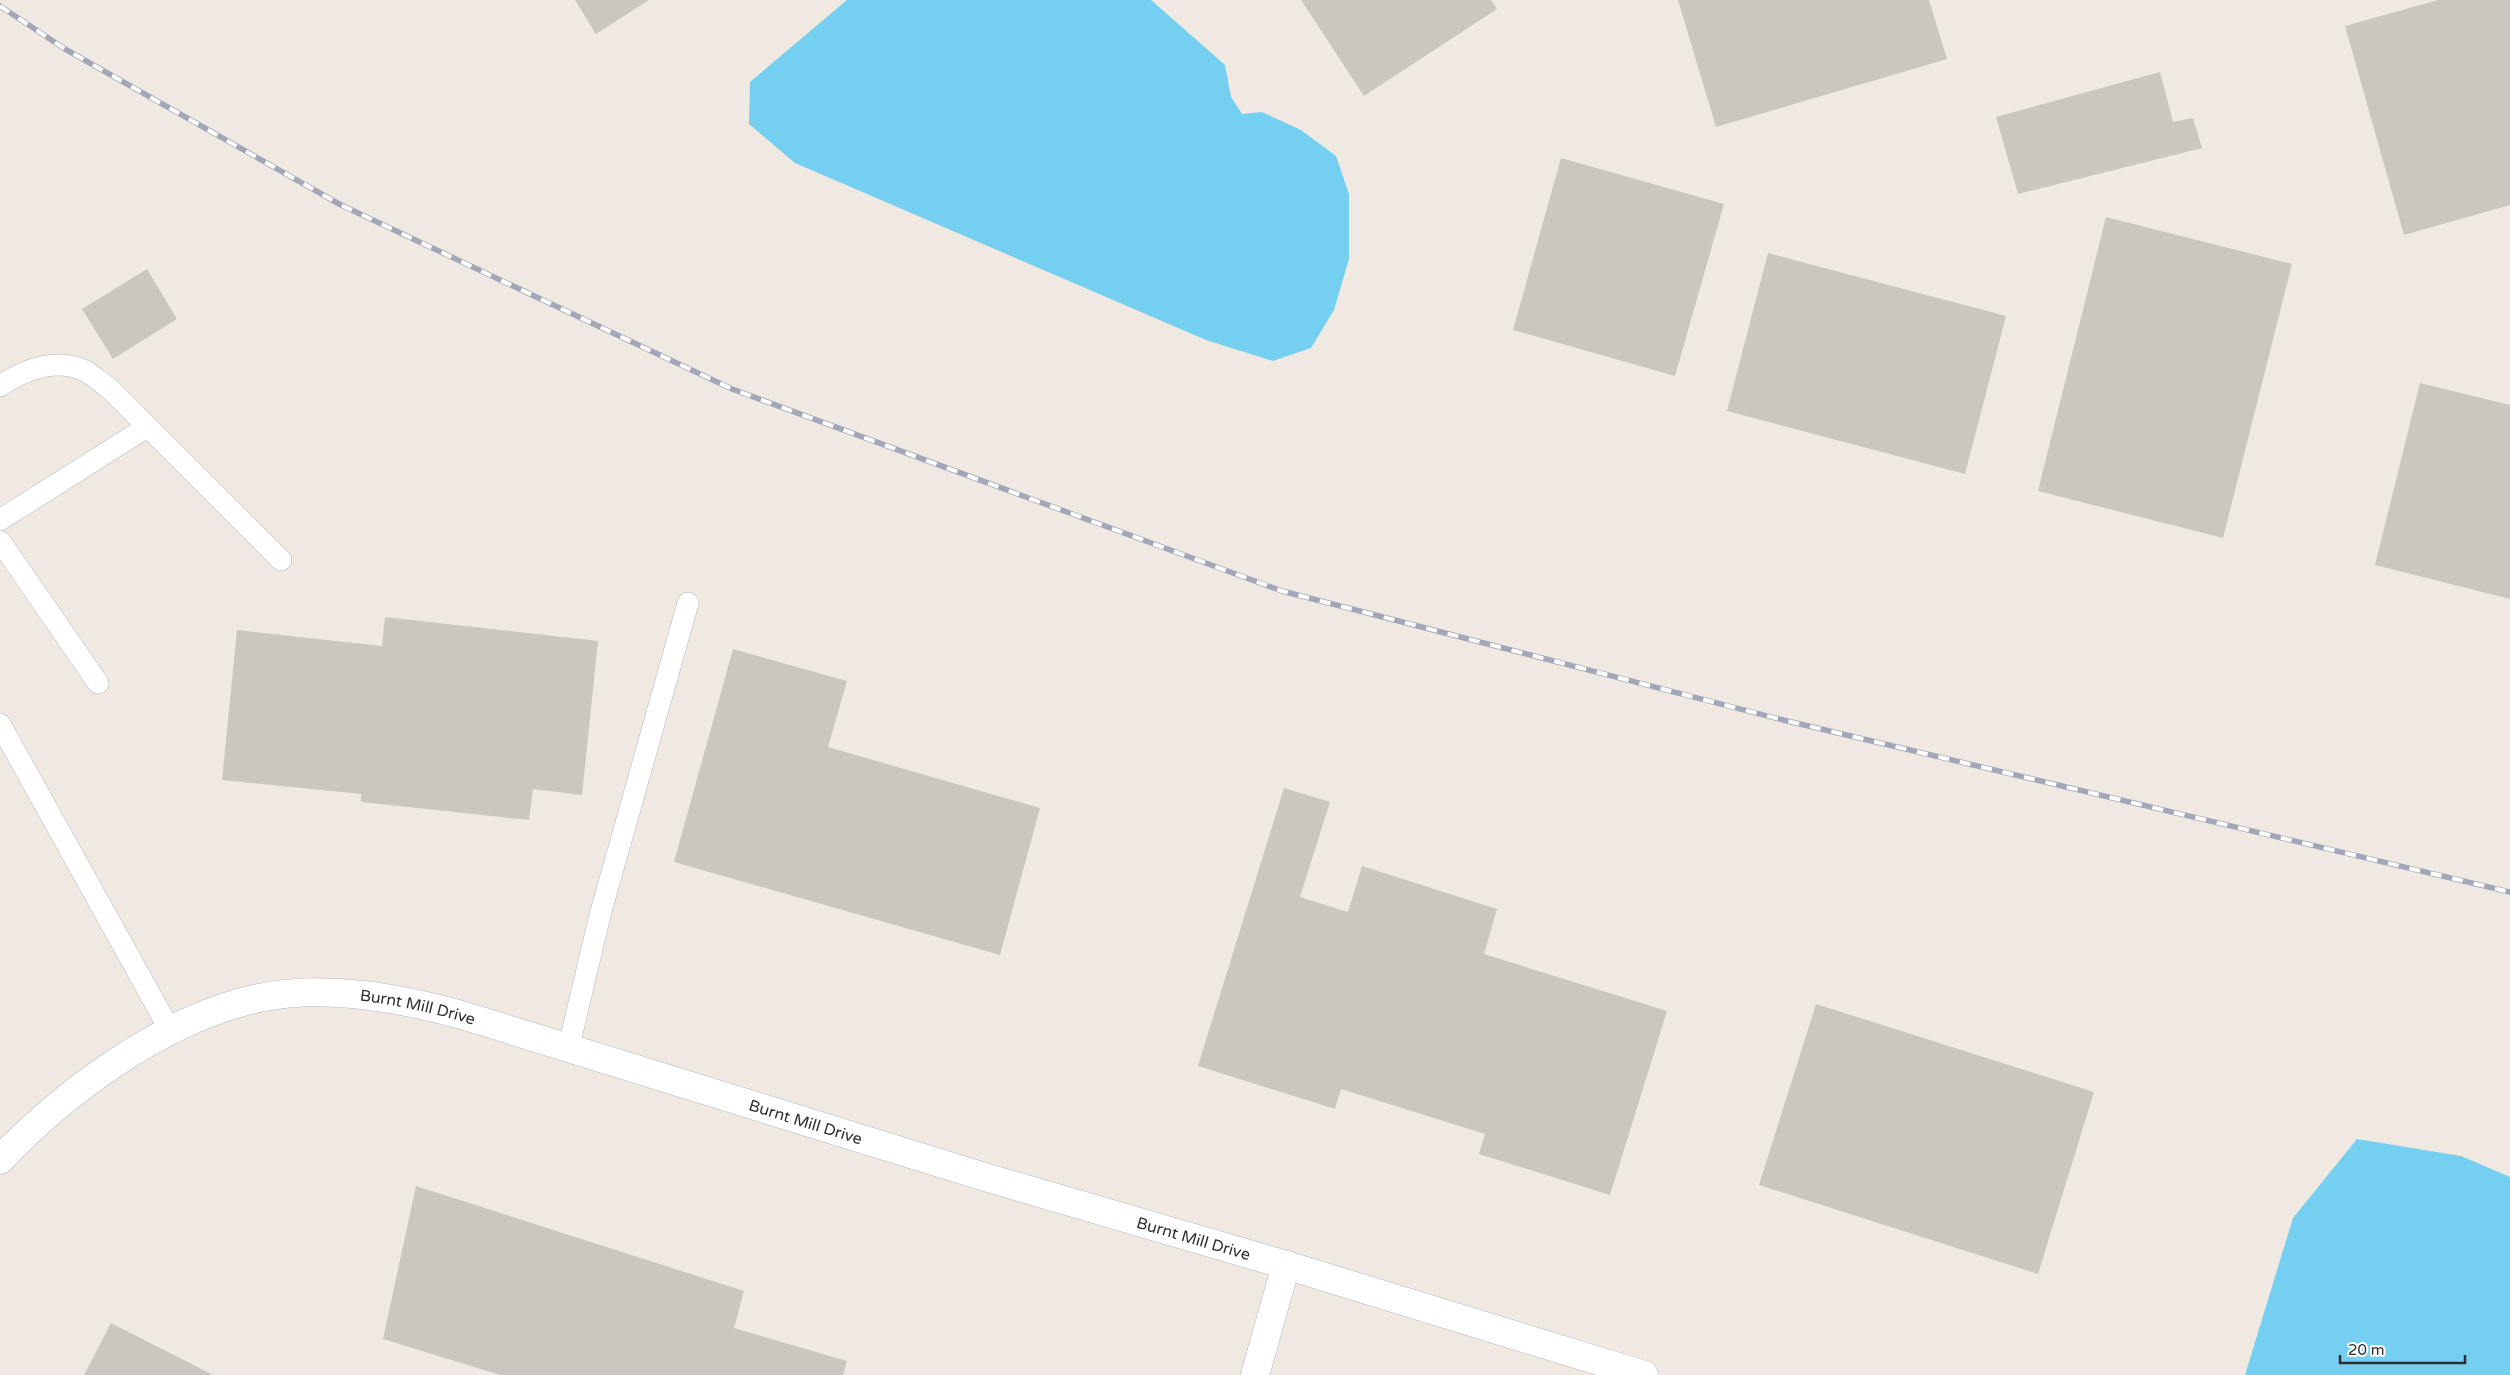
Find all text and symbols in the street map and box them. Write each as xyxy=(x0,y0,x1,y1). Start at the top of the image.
street label: Burnt Mill Drive xyxy=(359,986,478,1030)
street label: Burnt Mill Drive xyxy=(746,1096,865,1149)
street label: Burnt Mill Drive xyxy=(1134,1213,1253,1265)
scale bar xyxy=(2340,1332,2465,1364)
text: 20 m xyxy=(2348,1341,2385,1359)

